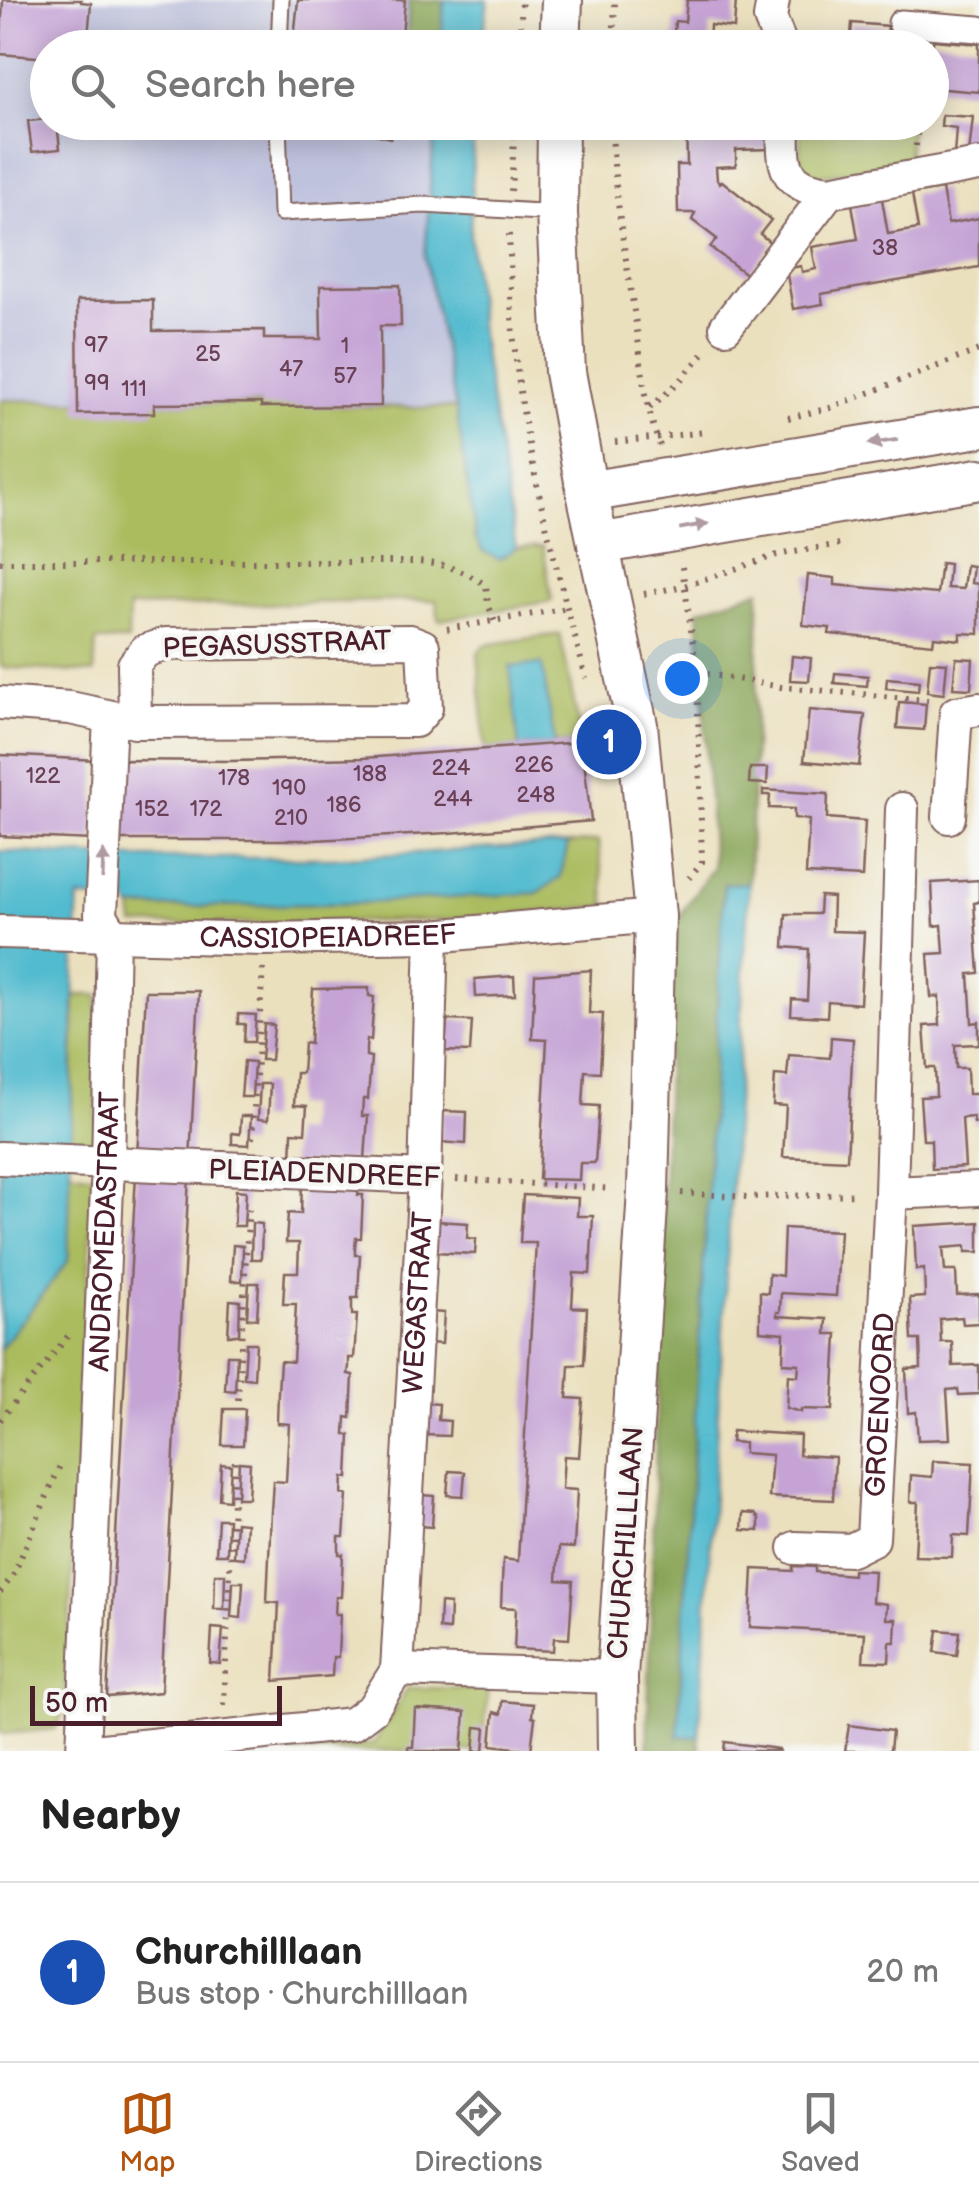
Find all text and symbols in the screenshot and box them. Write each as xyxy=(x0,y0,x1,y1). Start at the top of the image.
search box xyxy=(30,30,949,140)
icon: search xyxy=(65,58,120,113)
text: Search here xyxy=(145,63,356,108)
house number: 38 xyxy=(872,235,898,262)
house number: 97 xyxy=(84,332,108,359)
house number: 1 xyxy=(341,333,349,360)
house number: 25 xyxy=(195,341,221,368)
house number: 47 xyxy=(279,356,303,383)
house number: 57 xyxy=(333,363,357,390)
house number: 99 xyxy=(84,370,110,397)
house number: 111 xyxy=(121,376,147,403)
one-way arrow xyxy=(866,435,898,451)
one-way arrow xyxy=(679,518,710,533)
street label: PEGASUSSTRAAT xyxy=(162,625,392,665)
your location xyxy=(657,653,708,704)
pin: 1 xyxy=(576,704,642,780)
house number: 226 xyxy=(514,752,554,779)
house number: 224 xyxy=(431,755,471,782)
house number: 188 xyxy=(353,761,387,788)
house number: 122 xyxy=(26,763,60,790)
house number: 178 xyxy=(218,765,250,792)
house number: 190 xyxy=(272,775,306,802)
house number: 248 xyxy=(517,782,555,809)
house number: 244 xyxy=(433,786,473,813)
house number: 186 xyxy=(327,792,361,819)
house number: 152 xyxy=(135,796,169,823)
house number: 172 xyxy=(190,796,222,823)
house number: 210 xyxy=(274,805,308,832)
one-way arrow xyxy=(95,849,111,881)
street label: CASSIOPEIADREEF xyxy=(199,917,458,956)
street label: ANDROMEDASTRAAT xyxy=(83,1091,126,1372)
street label: PLEIADENDREEF xyxy=(208,1153,441,1195)
street label: WEGASTRAAT xyxy=(396,1210,440,1395)
street label: GROENOORD xyxy=(859,1312,901,1498)
street label: CHURCHILLLAAN xyxy=(601,1425,651,1661)
scale bar xyxy=(30,1681,282,1726)
text: 50 m xyxy=(45,1687,108,1720)
text: Nearby xyxy=(40,1791,180,1842)
text: Churchilllaan xyxy=(135,1930,362,1975)
text: 1 xyxy=(66,1953,79,1992)
text: 20 m xyxy=(866,1953,939,1992)
text: Bus stop · Churchilllaan xyxy=(135,1975,468,2014)
tab: Map xyxy=(119,2086,176,2179)
tab: Directions xyxy=(414,2086,543,2179)
tab: Saved xyxy=(781,2086,860,2179)

